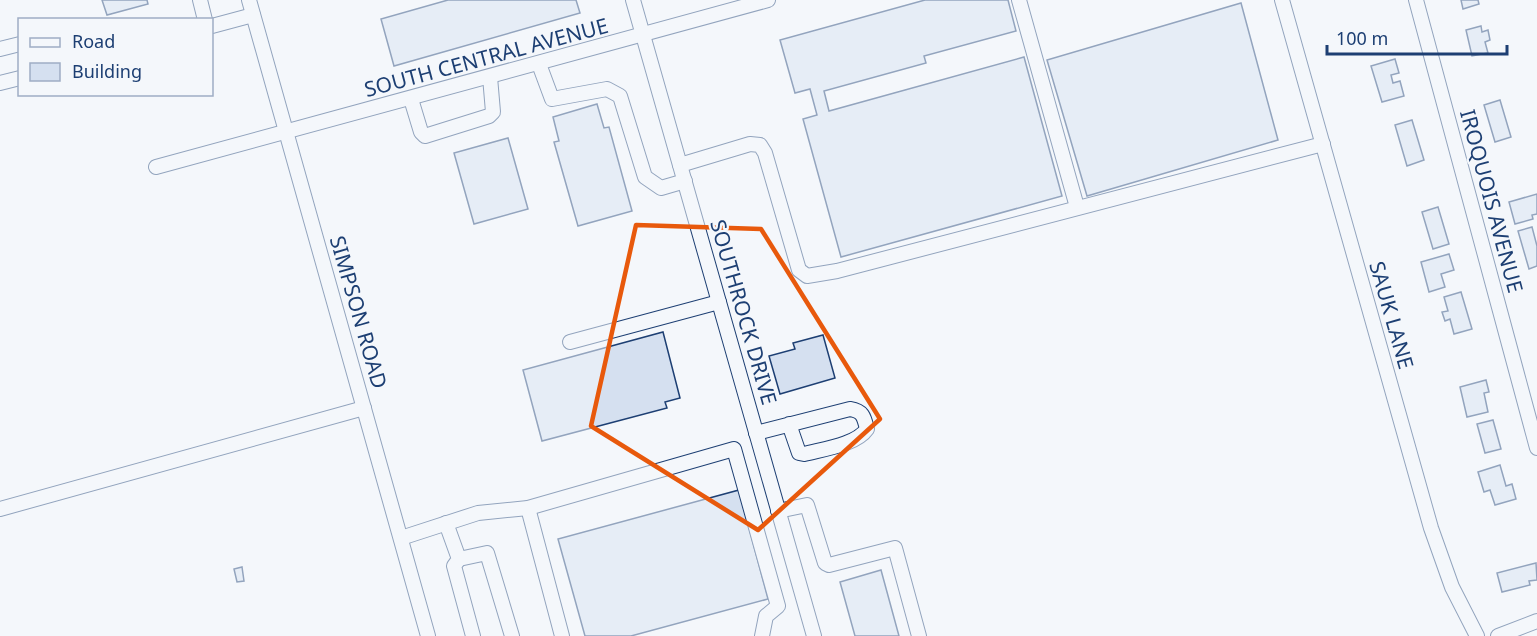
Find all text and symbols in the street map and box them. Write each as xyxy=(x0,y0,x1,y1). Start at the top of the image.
street label: SOUTH CENTRAL AVENUE xyxy=(361,11,611,103)
legend xyxy=(18,18,213,96)
scale bar xyxy=(1327,18,1507,56)
text: 100 m xyxy=(1336,26,1388,50)
text: Road xyxy=(72,29,115,53)
text: Building xyxy=(72,59,142,83)
street label: IROQUOIS AVENUE xyxy=(1454,106,1530,296)
street label: SOUTHROCK DRIVE xyxy=(704,216,784,408)
street label: SIMPSON ROAD xyxy=(324,232,394,392)
street label: SAUK LANE xyxy=(1363,258,1421,372)

